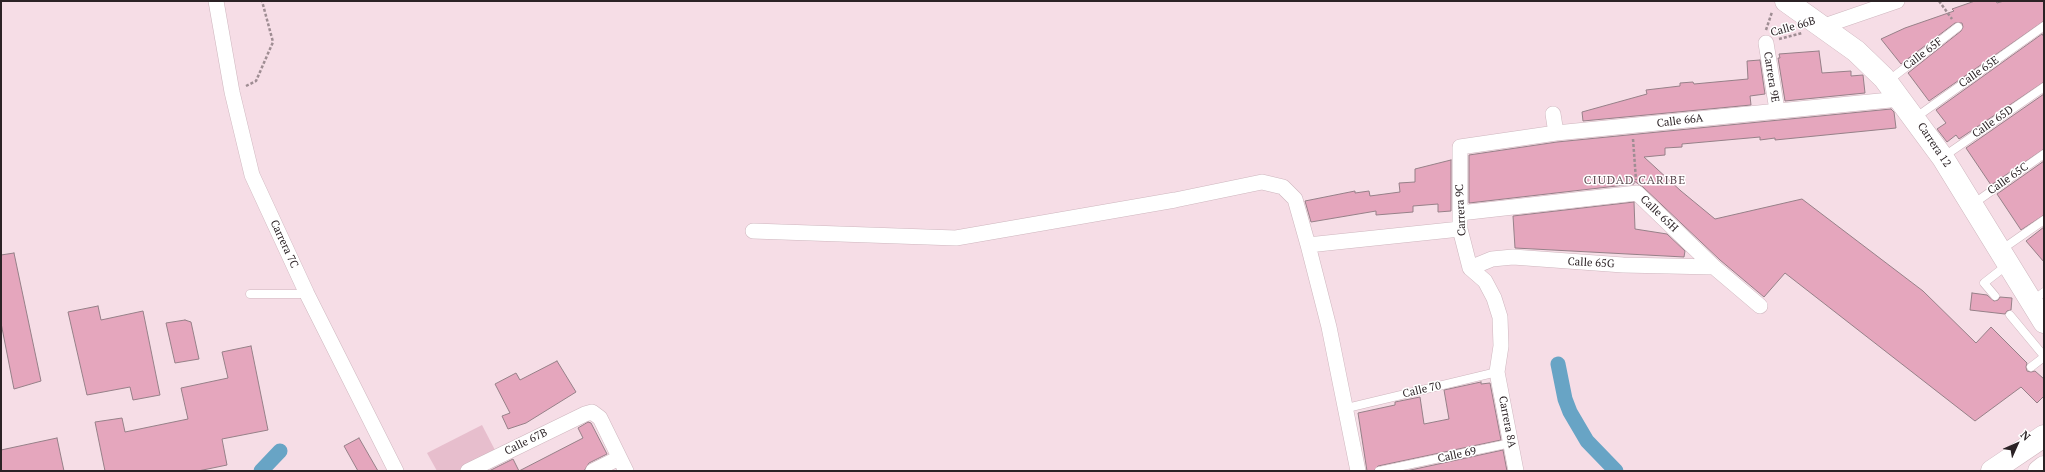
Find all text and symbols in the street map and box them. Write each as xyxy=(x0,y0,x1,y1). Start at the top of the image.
street label: Calle 66B xyxy=(1769,14,1817,40)
street label: Calle 65F xyxy=(1901,35,1945,73)
street label: Carrera 9E xyxy=(1760,51,1782,103)
street label: Calle 65E xyxy=(1957,54,2001,90)
street label: Calle 65D xyxy=(1970,103,2016,141)
street label: Calle 66A xyxy=(1656,112,1704,130)
street label: Carrera 12 xyxy=(1914,120,1954,170)
street label: Calle 65C xyxy=(1985,160,2031,198)
district label: CIUDAD CARIBE xyxy=(1584,174,1686,188)
street label: Carrera 9C xyxy=(1453,184,1469,236)
street label: Calle 65H xyxy=(1637,193,1681,235)
street label: Carrera 7C xyxy=(267,218,301,270)
street label: Calle 65G xyxy=(1567,255,1615,271)
street label: Calle 70 xyxy=(1401,379,1443,401)
street label: Carrera 8A xyxy=(1496,395,1518,449)
north arrow xyxy=(1997,424,2037,464)
street label: Calle 67B xyxy=(502,426,550,458)
text: N xyxy=(2018,428,2033,443)
street label: Calle 69 xyxy=(1436,444,1478,466)

